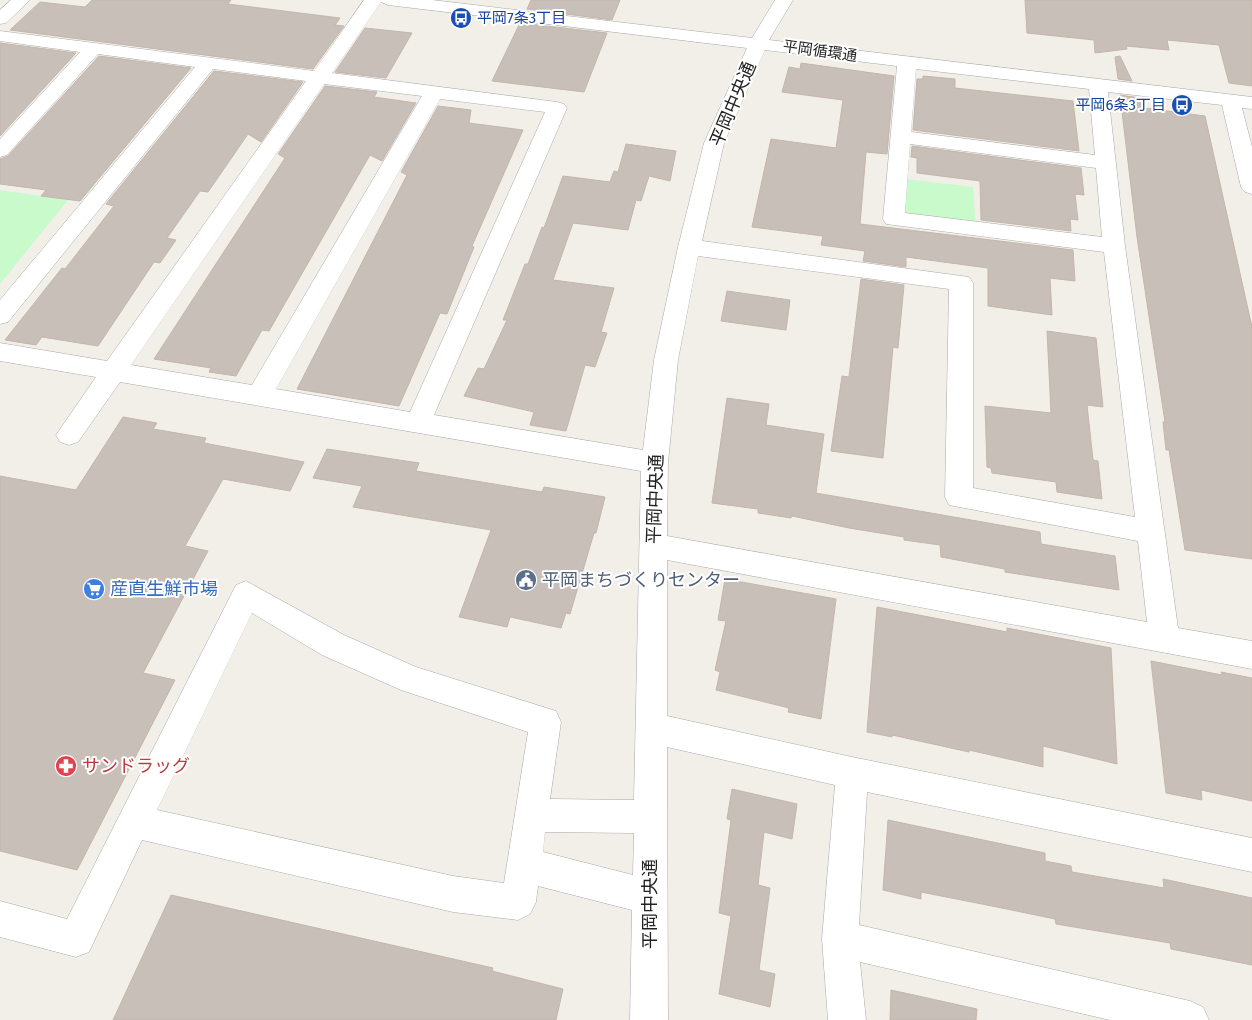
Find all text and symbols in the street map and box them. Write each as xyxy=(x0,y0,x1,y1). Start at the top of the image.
bus stop icon: 平岡7条3丁目 xyxy=(449,6,473,30)
place label: 平岡7条3丁目 xyxy=(477,9,566,27)
street label: 平岡循環通 xyxy=(782,37,858,65)
street label: 平岡中央通 xyxy=(705,58,761,150)
bus stop icon: 平岡6条3丁目 xyxy=(1170,93,1194,117)
place label: 平岡6条3丁目 xyxy=(1076,96,1166,114)
street label: 平岡中央通 xyxy=(642,454,668,544)
public building icon: 平岡まちづくりセンター xyxy=(514,568,538,592)
place label: 平岡まちづくりセンター xyxy=(542,569,740,591)
supermarket icon: 産直生鮮市場 xyxy=(82,577,106,601)
place label: 産直生鮮市場 xyxy=(110,578,218,600)
pharmacy icon: サンドラッグ xyxy=(54,754,78,778)
place label: サンドラッグ xyxy=(82,755,190,777)
street label: 平岡中央通 xyxy=(639,859,661,949)

